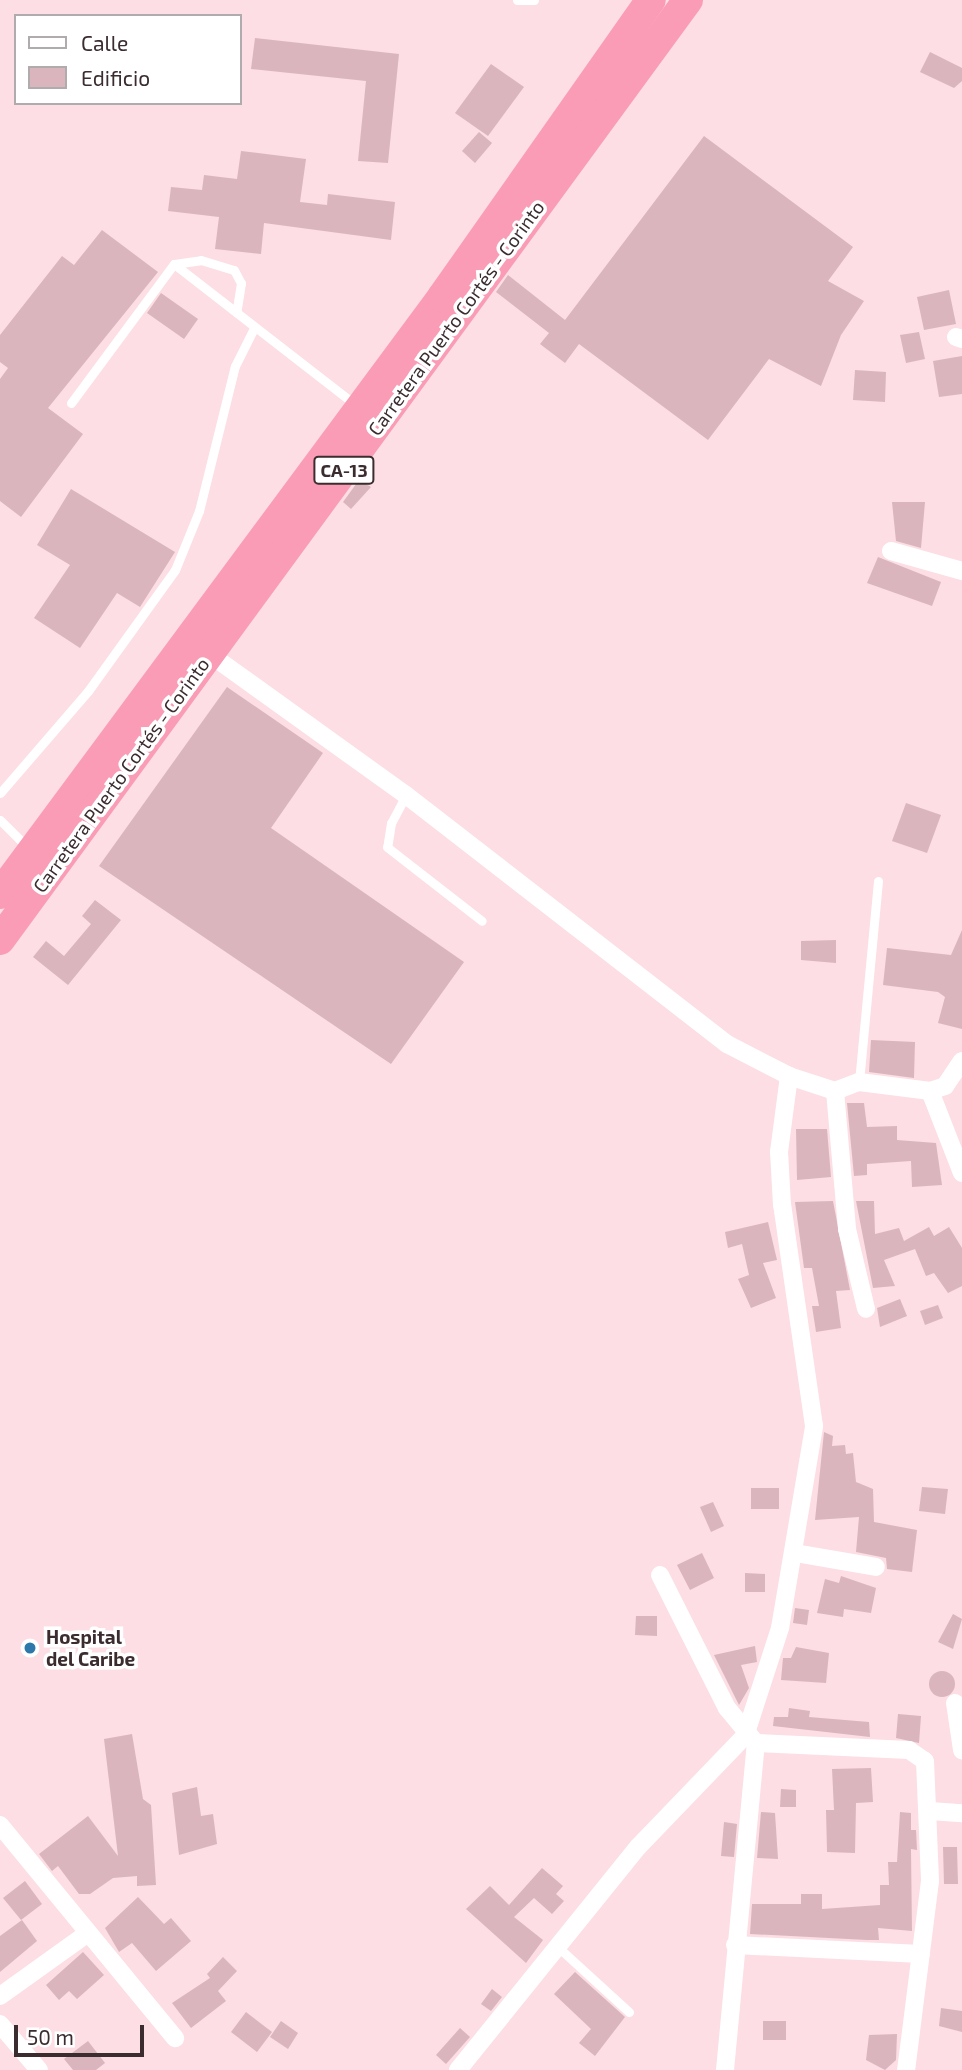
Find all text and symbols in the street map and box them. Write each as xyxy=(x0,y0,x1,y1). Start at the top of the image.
legend xyxy=(14,14,242,105)
text: Calle xyxy=(81,30,128,55)
text: Edificio xyxy=(81,65,150,90)
street label: Carretera Puerto Cortés - Corinto xyxy=(363,196,549,440)
road number: CA-13 xyxy=(312,456,376,484)
street label: Carretera Puerto Cortés - Corinto xyxy=(28,653,214,897)
place label: Hospital del Caribe xyxy=(46,1626,136,1670)
marker: Hospital del Caribe xyxy=(20,1638,40,1658)
scale bar xyxy=(18,2010,147,2054)
text: 50 m xyxy=(27,2024,74,2049)

